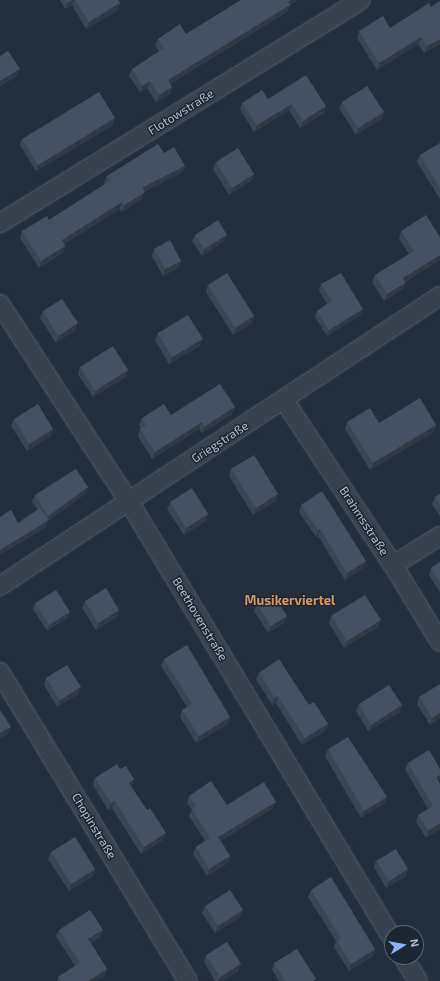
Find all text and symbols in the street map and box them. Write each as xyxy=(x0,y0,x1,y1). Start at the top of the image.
street label: Flotowstraße xyxy=(146,86,216,138)
street label: Griegstraße xyxy=(189,418,251,466)
street label: Brahmsstraße xyxy=(336,484,392,558)
street label: Beethovenstraße xyxy=(169,575,231,663)
district label: Musikerviertel xyxy=(245,592,335,608)
street label: Chopinstraße xyxy=(69,791,119,861)
north arrow xyxy=(384,925,424,965)
text: N xyxy=(408,938,422,948)

